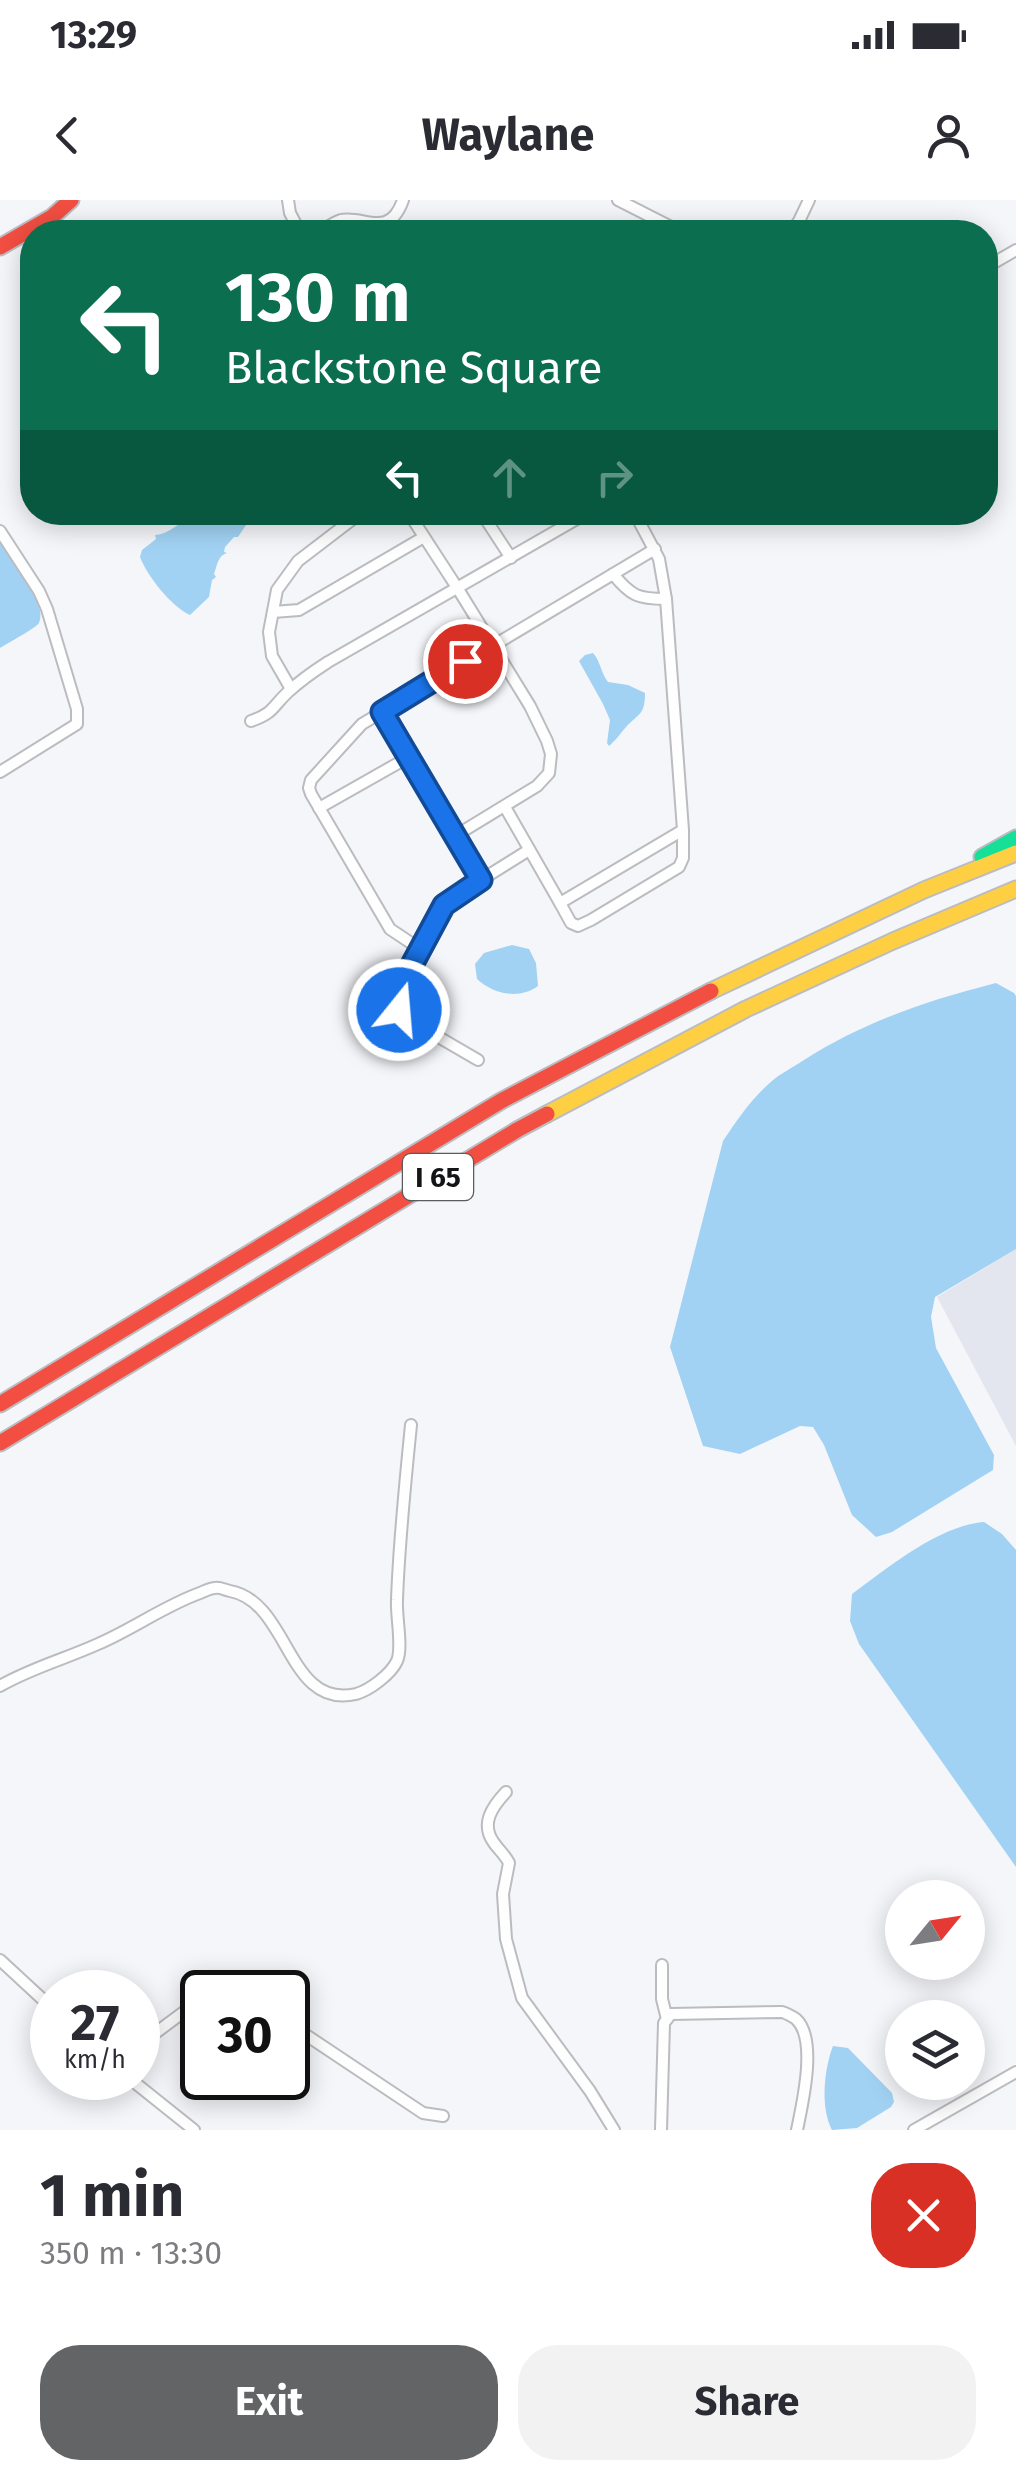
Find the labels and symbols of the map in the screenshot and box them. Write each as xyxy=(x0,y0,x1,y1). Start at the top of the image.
pin xyxy=(423,619,508,704)
position arrow xyxy=(347,958,451,1062)
road number: I 65 xyxy=(403,1154,473,1200)
north arrow xyxy=(885,1880,985,1980)
speed limit sign: 30 xyxy=(180,1970,310,2100)

